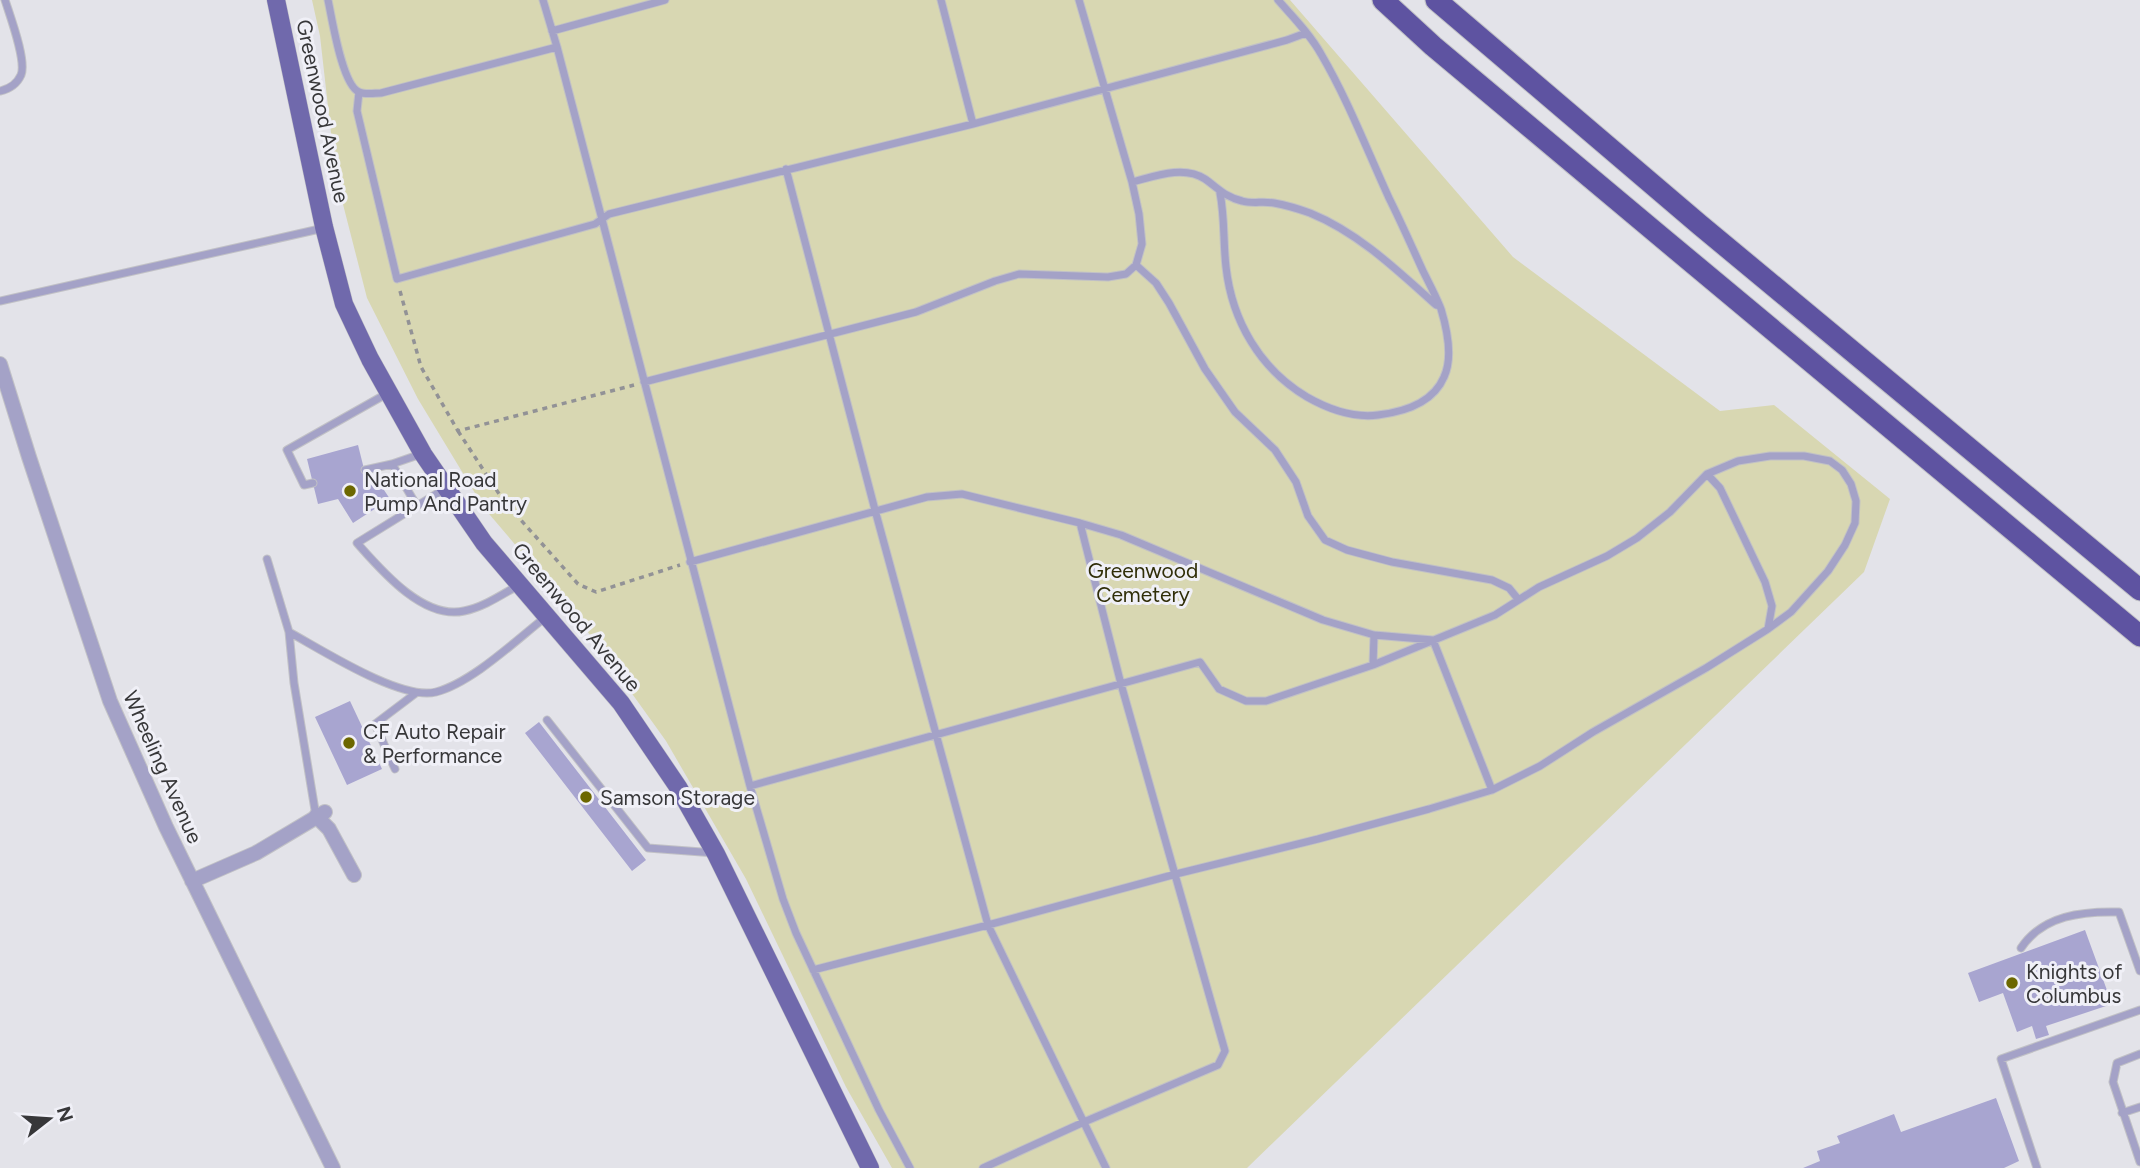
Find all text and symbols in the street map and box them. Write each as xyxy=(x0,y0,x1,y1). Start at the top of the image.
street label: Greenwood Avenue xyxy=(291,17,355,205)
place label: National Road Pump And Pantry xyxy=(364,467,527,516)
marker: National Road Pump And Pantry xyxy=(342,483,358,499)
street label: Greenwood Avenue xyxy=(507,537,647,697)
park label: Greenwood Cemetery xyxy=(1088,558,1198,607)
street label: Wheeling Avenue xyxy=(118,687,208,847)
place label: CF Auto Repair & Performance xyxy=(363,719,506,768)
marker: CF Auto Repair & Performance xyxy=(341,735,357,751)
place label: Samson Storage xyxy=(600,785,755,810)
marker: Samson Storage xyxy=(578,789,594,805)
place label: Knights of Columbus xyxy=(2026,959,2122,1008)
marker: Knights of Columbus xyxy=(2004,975,2020,991)
north arrow xyxy=(14,1084,84,1154)
text: N xyxy=(52,1104,78,1125)

